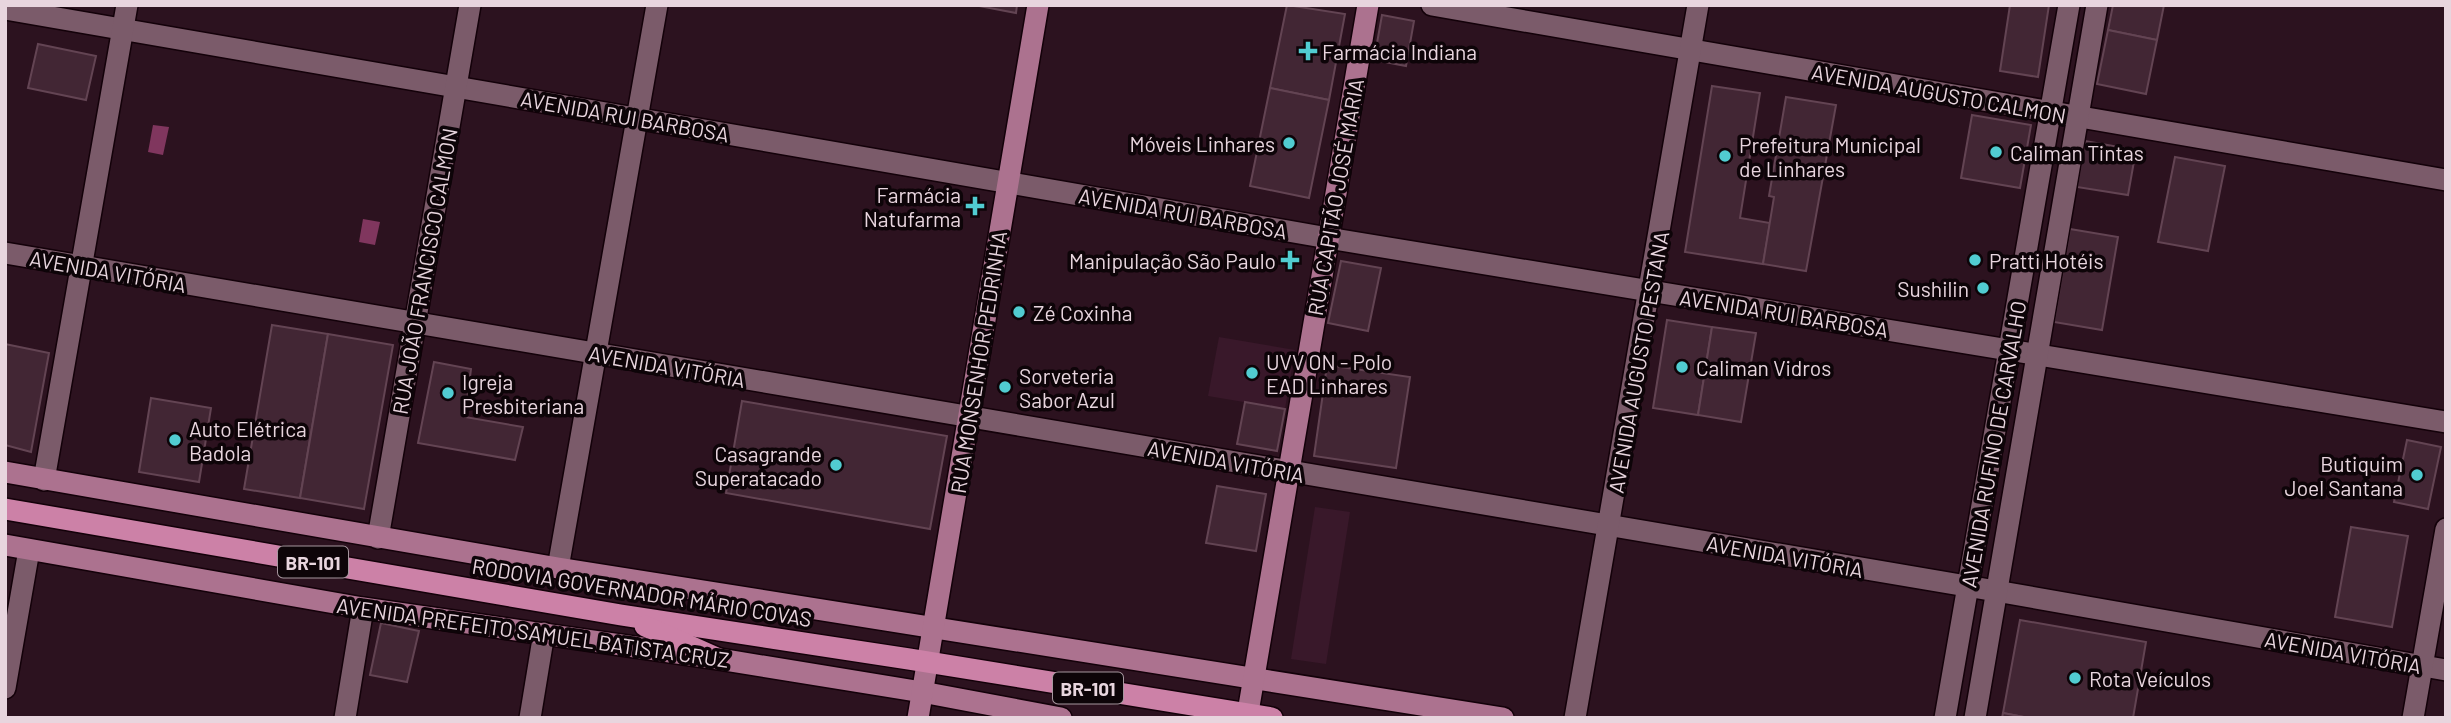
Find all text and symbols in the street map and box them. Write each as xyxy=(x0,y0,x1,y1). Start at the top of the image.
place label: Farmácia Indiana xyxy=(1322,39,1477,64)
marker: Farmácia Indiana xyxy=(1300,43,1316,59)
street label: AVENIDA AUGUSTO CALMON xyxy=(1810,58,2068,128)
street label: RUA CAPITÃO JOSÉ MARIA xyxy=(1302,76,1368,317)
street label: AVENIDA RUI BARBOSA xyxy=(519,85,731,147)
street label: RUA JOÃO FRANCISCO CALMON xyxy=(386,126,462,416)
place label: Móveis Linhares xyxy=(1129,131,1275,156)
place label: Prefeitura Municipal de Linhares xyxy=(1739,132,1921,181)
marker: Móveis Linhares xyxy=(1281,135,1297,151)
place label: Caliman Tintas xyxy=(2010,140,2144,165)
marker: Caliman Tintas xyxy=(1988,144,2004,160)
marker: Prefeitura Municipal de Linhares xyxy=(1717,148,1733,164)
place label: Farmácia Natufarma xyxy=(864,182,961,231)
street label: AVENIDA RUI BARBOSA xyxy=(1077,182,1289,244)
marker: Farmácia Natufarma xyxy=(967,198,983,214)
street label: RUA MONSENHOR PEDRINHA xyxy=(945,229,1011,495)
street label: AVENIDA AUGUSTO PESTANA xyxy=(1603,229,1673,495)
street label: AVENIDA VITÓRIA xyxy=(28,245,188,297)
place label: Manipulação São Paulo xyxy=(1069,248,1276,273)
place label: Pratti Hotéis xyxy=(1989,248,2104,273)
marker: Manipulação São Paulo xyxy=(1282,252,1298,268)
marker: Pratti Hotéis xyxy=(1967,252,1983,268)
place label: Sushilin xyxy=(1897,276,1969,301)
marker: Sushilin xyxy=(1975,280,1991,296)
street label: AVENIDA RUI BARBOSA xyxy=(1678,284,1890,342)
street label: AVENIDA RUFINO DE CARVALHO xyxy=(1955,299,2031,589)
place label: Zé Coxinha xyxy=(1033,300,1133,325)
marker: Zé Coxinha xyxy=(1011,304,1027,320)
street label: AVENIDA VITÓRIA xyxy=(587,340,747,392)
place label: UVV ON - Polo EAD Linhares xyxy=(1266,349,1392,398)
place label: Caliman Vidros xyxy=(1696,355,1831,380)
marker: Caliman Vidros xyxy=(1674,359,1690,375)
place label: Sorveteria Sabor Azul xyxy=(1019,363,1115,412)
marker: UVV ON - Polo EAD Linhares xyxy=(1244,365,1260,381)
place label: Igreja Presbiteriana xyxy=(462,369,584,418)
marker: Sorveteria Sabor Azul xyxy=(997,379,1013,395)
marker: Igreja Presbiteriana xyxy=(440,385,456,401)
place label: Auto Elétrica Badola xyxy=(189,416,307,465)
marker: Auto Elétrica Badola xyxy=(167,432,183,448)
street label: AVENIDA VITÓRIA xyxy=(1146,435,1306,487)
place label: Casagrande Superatacado xyxy=(695,441,822,490)
place label: Butiquim Joel Santana xyxy=(2285,451,2403,500)
marker: Casagrande Superatacado xyxy=(828,457,844,473)
marker: Butiquim Joel Santana xyxy=(2409,467,2425,483)
street label: AVENIDA VITÓRIA xyxy=(1705,530,1865,582)
road number: BR-101 xyxy=(278,547,348,578)
street label: RODOVIA GOVERNADOR MÁRIO COVAS xyxy=(470,553,814,631)
street label: AVENIDA PREFEITO SAMUEL BATISTA CRUZ xyxy=(335,592,731,672)
street label: AVENIDA VITÓRIA xyxy=(2263,626,2423,678)
place label: Rota Veículos xyxy=(2089,666,2211,691)
marker: Rota Veículos xyxy=(2067,670,2083,686)
road number: BR-101 xyxy=(1053,673,1123,704)

